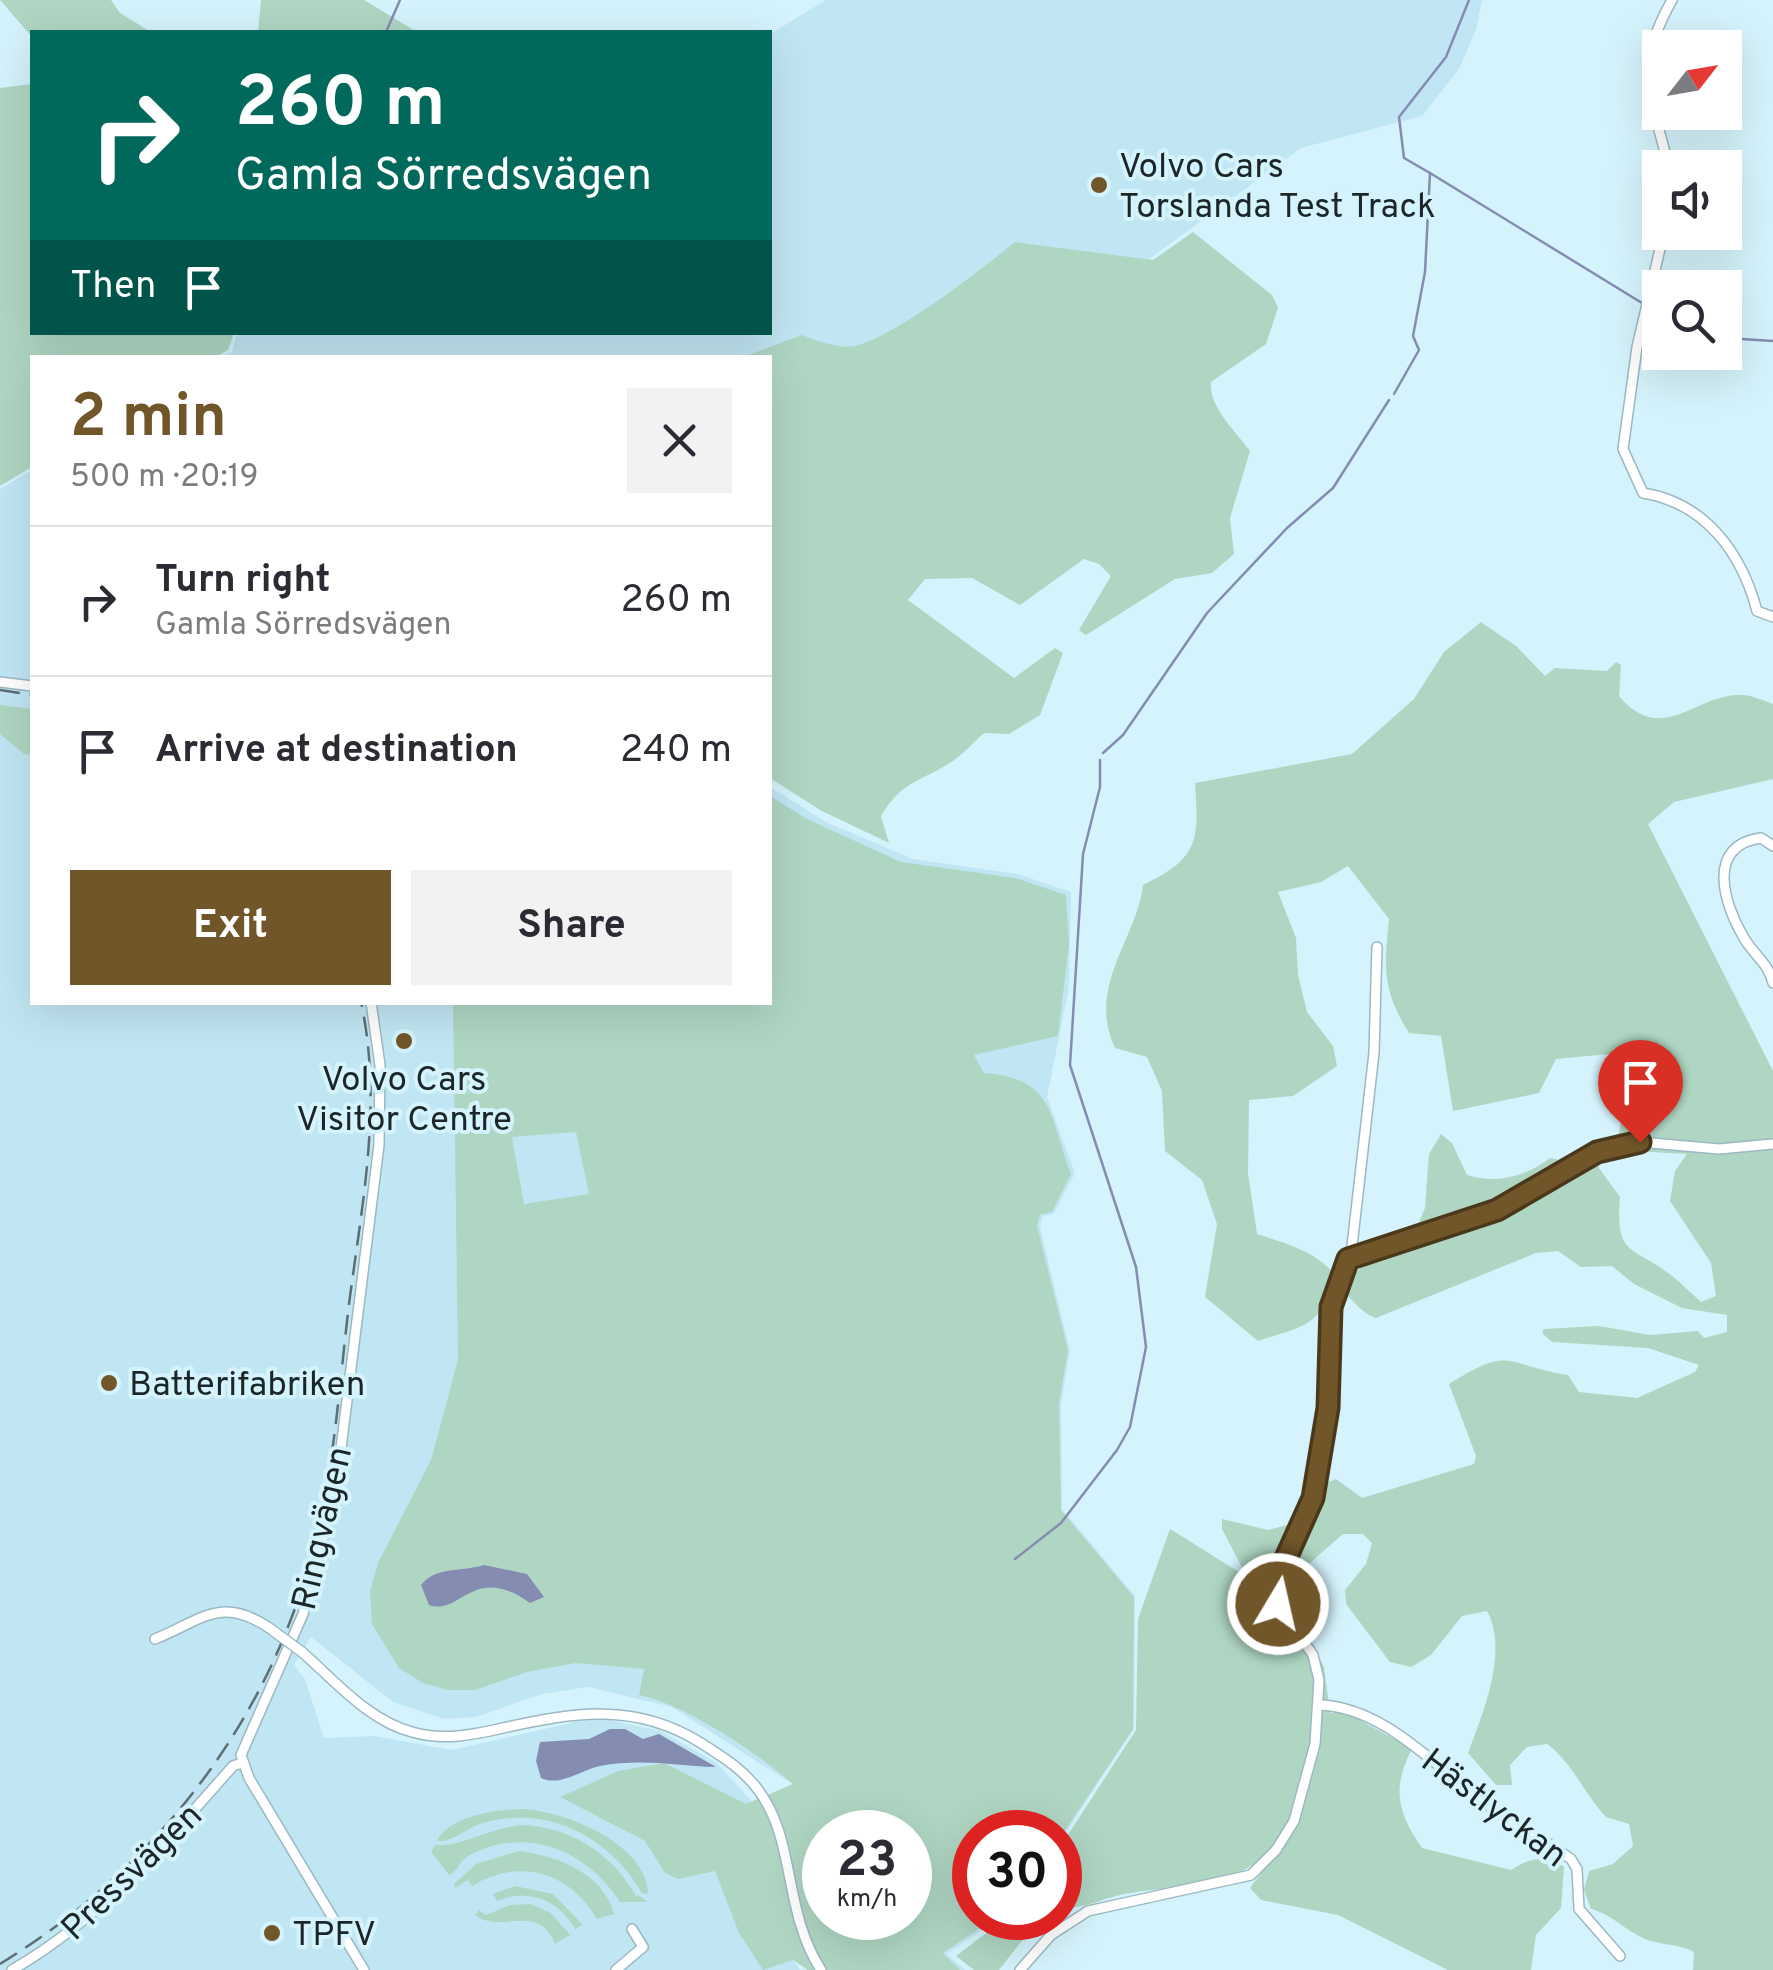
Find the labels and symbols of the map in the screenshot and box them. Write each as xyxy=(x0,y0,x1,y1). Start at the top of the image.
north arrow xyxy=(1642,30,1742,130)
place label: Volvo Cars Torslanda Test Track xyxy=(1119,146,1436,230)
marker: Volvo Cars Torslanda Test Track xyxy=(1088,174,1110,196)
marker: Volvo Cars Visitor Centre xyxy=(393,1030,415,1052)
pin xyxy=(1598,1040,1683,1143)
place label: Volvo Cars Visitor Centre xyxy=(296,1059,512,1143)
place label: Batterifabriken xyxy=(129,1364,365,1408)
marker: Batterifabriken xyxy=(98,1372,120,1394)
street label: Ringvägen xyxy=(284,1443,364,1615)
position arrow xyxy=(1226,1552,1330,1656)
street label: Hästlyckan xyxy=(1411,1740,1575,1879)
street label: Pressvägen xyxy=(53,1795,213,1951)
speed limit sign: 30 xyxy=(952,1810,1082,1940)
place label: TPFV xyxy=(292,1914,376,1958)
marker: TPFV xyxy=(261,1922,283,1944)

